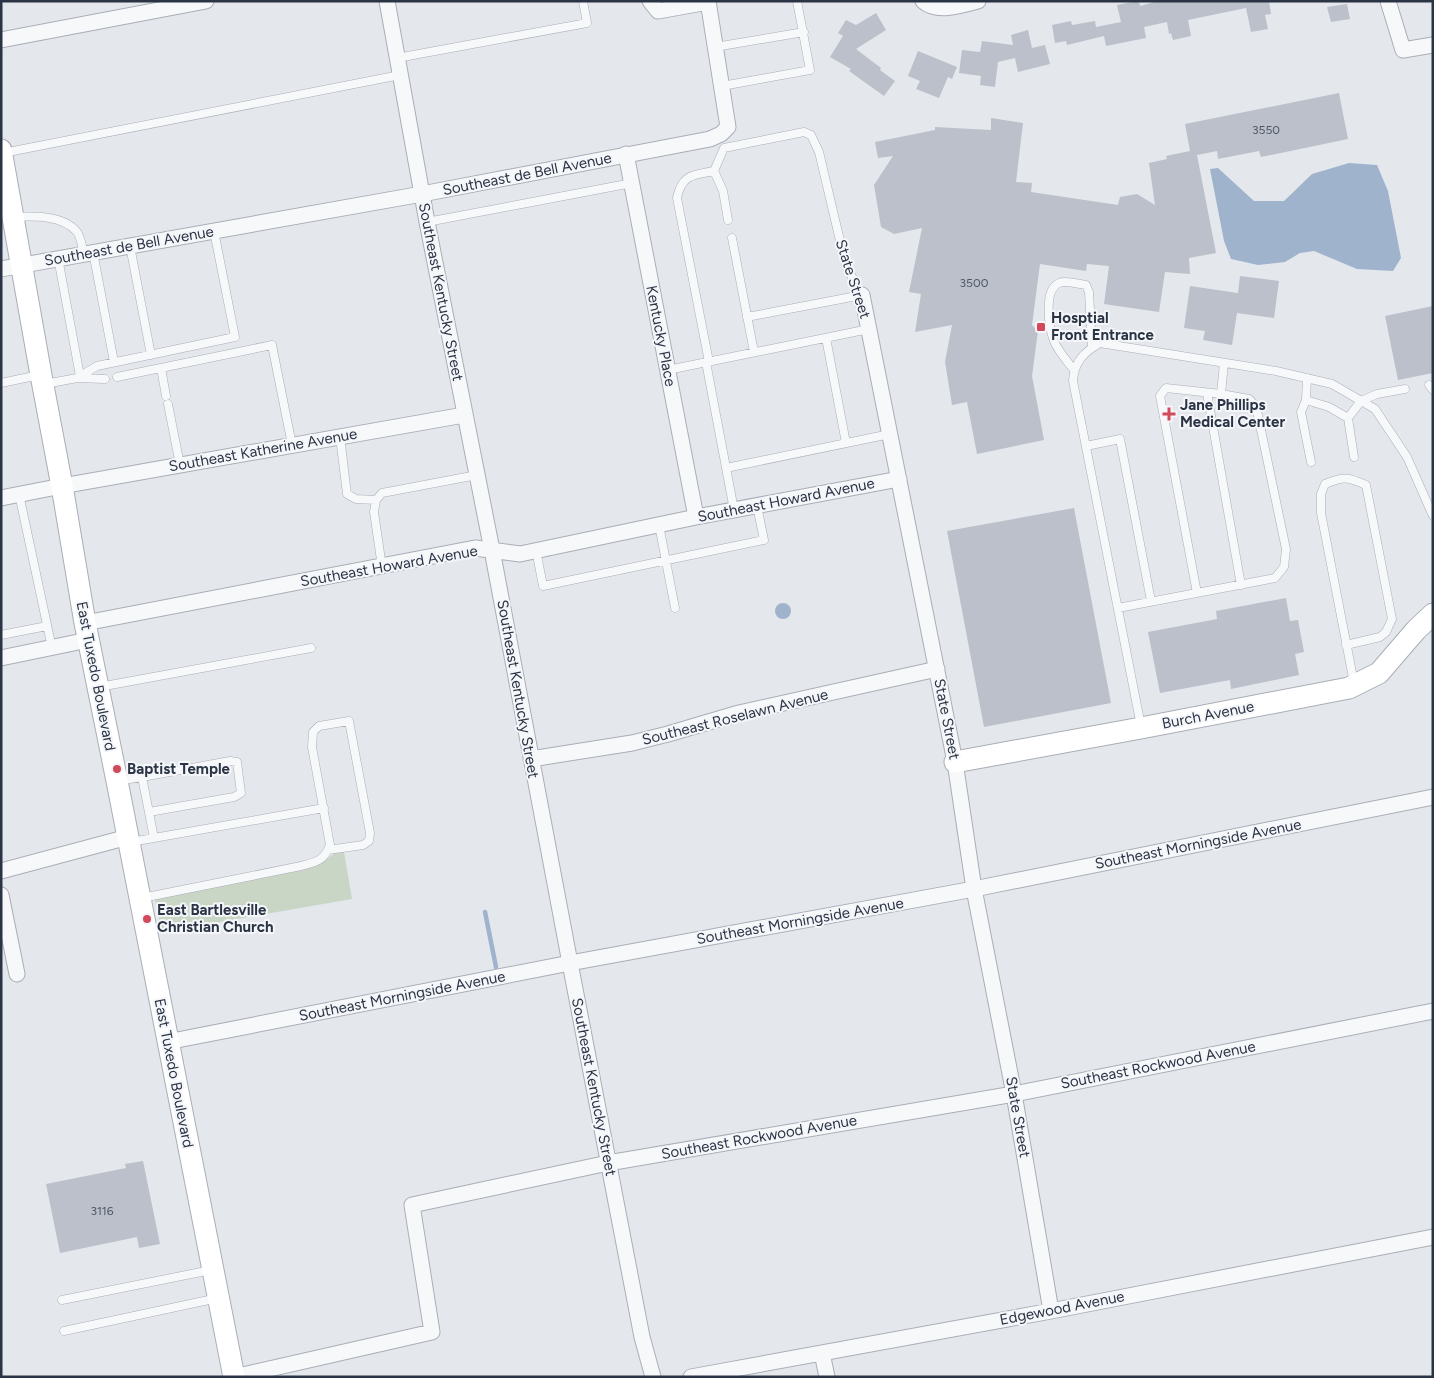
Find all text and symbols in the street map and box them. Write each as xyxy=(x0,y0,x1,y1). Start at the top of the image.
house number: 3550 xyxy=(1252,123,1280,137)
street label: Southeast de Bell Avenue xyxy=(441,149,613,199)
street label: Southeast Kentucky Street xyxy=(415,201,467,383)
street label: Southeast de Bell Avenue xyxy=(43,222,215,270)
street label: State Street xyxy=(832,237,874,321)
house number: 3500 xyxy=(960,276,989,290)
street label: Kentucky Place xyxy=(642,284,680,388)
place label: Hosptial Front Entrance xyxy=(1051,309,1154,344)
marker: Hosptial Front Entrance xyxy=(1035,321,1047,333)
place label: Jane Phillips Medical Center xyxy=(1180,396,1285,431)
marker: Jane Phillips Medical Center xyxy=(1162,407,1176,421)
street label: Southeast Katherine Avenue xyxy=(167,425,359,475)
street label: Southeast Howard Avenue xyxy=(696,474,876,526)
street label: Southeast Howard Avenue xyxy=(299,542,479,590)
street label: Southeast Kentucky Street xyxy=(493,598,543,780)
street label: East Tuxedo Boulevard xyxy=(73,600,119,752)
street label: State Street xyxy=(930,677,964,761)
street label: Southeast Roselawn Avenue xyxy=(640,685,830,749)
street label: Burch Avenue xyxy=(1160,697,1256,733)
place label: Baptist Temple xyxy=(127,760,231,778)
marker: Baptist Temple xyxy=(111,763,123,775)
street label: Southeast Morningside Avenue xyxy=(1093,815,1303,873)
street label: Southeast Morningside Avenue xyxy=(695,894,905,948)
place label: East Bartlesville Christian Church xyxy=(157,901,273,936)
marker: East Bartlesville Christian Church xyxy=(141,913,153,925)
street label: Southeast Morningside Avenue xyxy=(297,967,507,1025)
street label: Southeast Kentucky Street xyxy=(568,996,620,1178)
street label: East Tuxedo Boulevard xyxy=(151,997,197,1149)
street label: Southeast Rockwood Avenue xyxy=(1059,1037,1257,1093)
street label: State Street xyxy=(1002,1075,1034,1159)
street label: Southeast Rockwood Avenue xyxy=(660,1111,858,1163)
house number: 3116 xyxy=(90,1204,114,1218)
street label: Edgewood Avenue xyxy=(998,1287,1126,1329)

